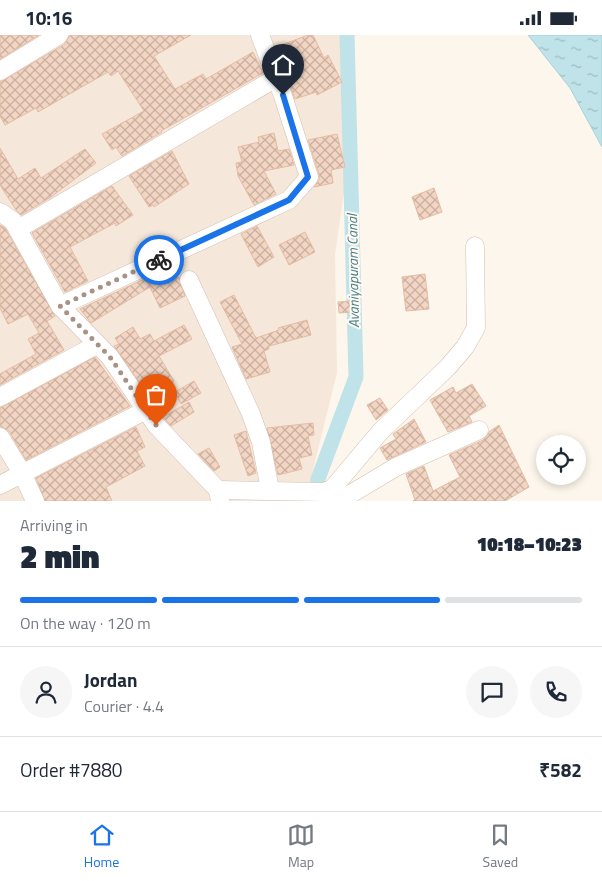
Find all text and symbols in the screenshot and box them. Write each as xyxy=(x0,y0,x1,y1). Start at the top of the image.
text: 10:16 xyxy=(25,3,72,32)
pin xyxy=(262,44,304,95)
icon: home xyxy=(269,51,297,79)
water label: Avaniyapuram Canal xyxy=(341,212,364,328)
courier xyxy=(134,235,184,285)
icon: bike xyxy=(145,246,173,274)
pin xyxy=(135,374,177,425)
icon: bag xyxy=(142,381,170,409)
map controls xyxy=(536,435,586,485)
button: locate xyxy=(536,435,586,485)
text: Arriving in xyxy=(20,513,88,537)
text: 10:18–10:23 xyxy=(477,529,582,558)
text: 2 min xyxy=(20,532,100,580)
text: On the way · 120 m xyxy=(20,611,151,635)
text: Jordan xyxy=(84,665,137,694)
button: person xyxy=(20,666,72,718)
button: chat xyxy=(466,666,518,718)
button: phone xyxy=(530,666,582,718)
text: Courier · 4.4 xyxy=(84,694,164,718)
text: Order #7880 xyxy=(20,755,122,784)
text: ₹582 xyxy=(539,755,582,784)
tab: Home xyxy=(84,821,119,872)
tab: Map xyxy=(287,821,315,872)
tab: Saved xyxy=(483,821,518,872)

